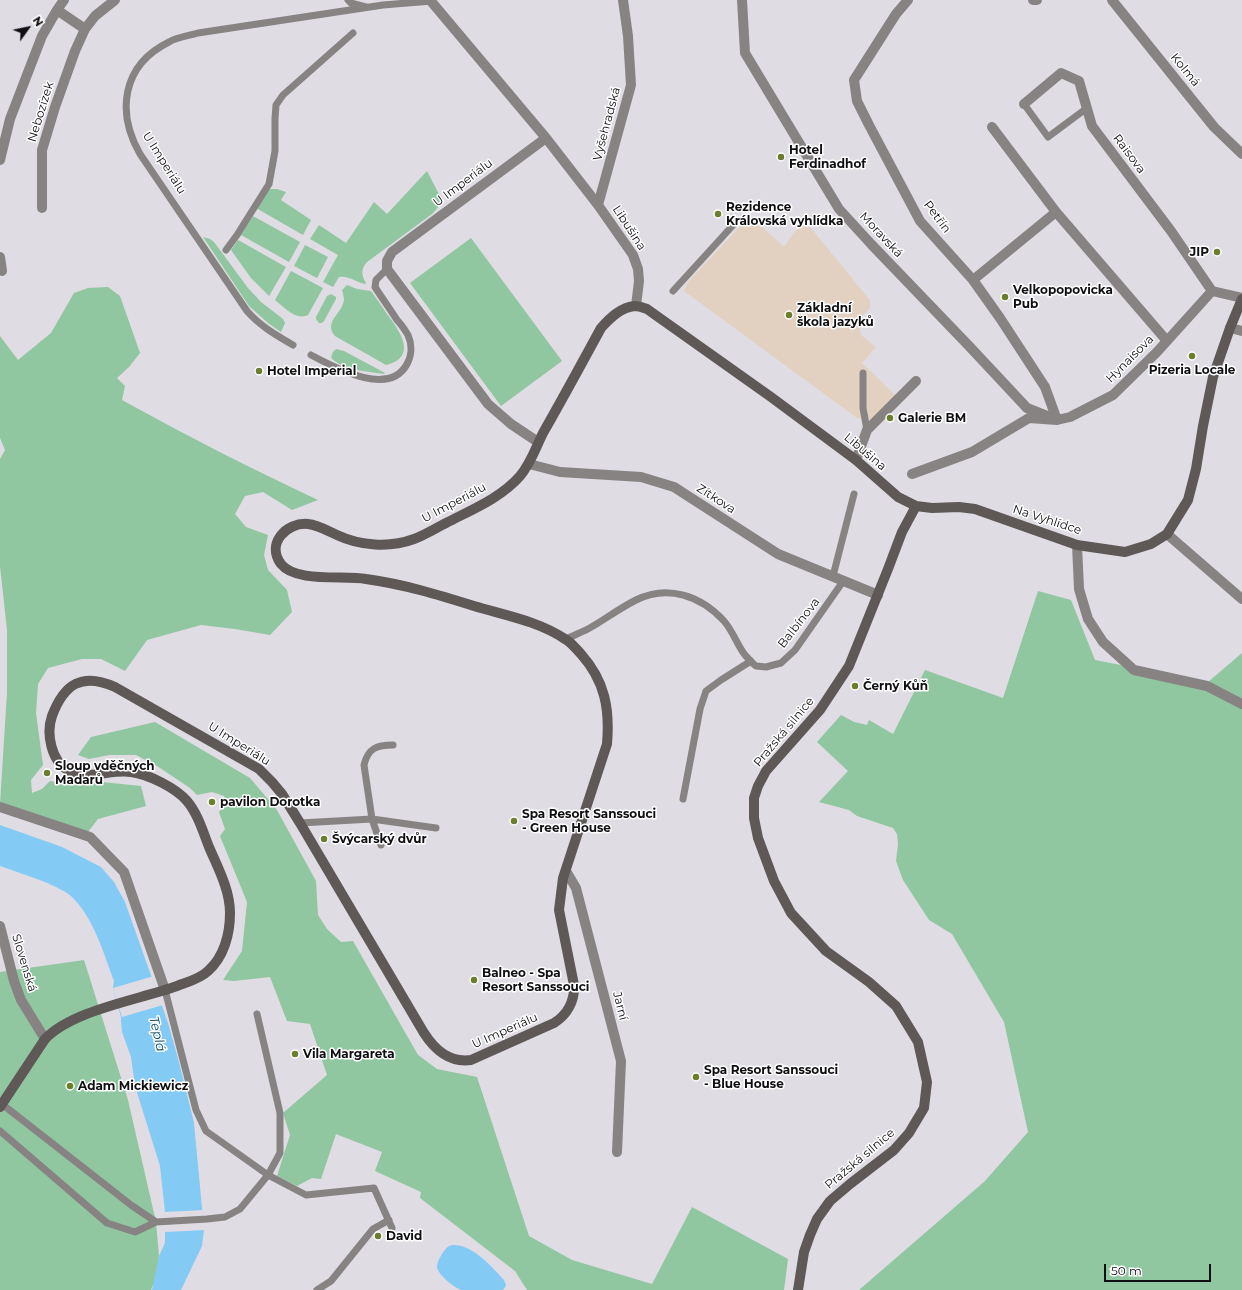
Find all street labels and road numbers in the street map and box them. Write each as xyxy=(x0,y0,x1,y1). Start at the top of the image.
street label: Kolmá xyxy=(1167,50,1203,90)
street label: Nebozízek xyxy=(25,80,57,144)
street label: Vyšehradská xyxy=(590,86,624,162)
street label: U Imperiálu xyxy=(139,129,189,197)
street label: Raisova xyxy=(1110,132,1148,176)
street label: U Imperiálu xyxy=(430,156,496,210)
street label: Petřín xyxy=(920,198,954,236)
street label: Libušina xyxy=(609,203,649,253)
street label: Moravská xyxy=(856,209,906,261)
street label: Hynaisova xyxy=(1103,332,1157,386)
street label: Libušina xyxy=(841,430,889,474)
street label: U Imperiálu xyxy=(419,480,489,526)
street label: Zítkova xyxy=(694,481,738,517)
street label: Na Vyhlídce xyxy=(1011,502,1083,538)
street label: Balbínova xyxy=(775,595,823,651)
street label: Pražská silnice xyxy=(751,694,817,770)
street label: U Imperiálu xyxy=(205,719,273,769)
street label: Slovenská xyxy=(8,932,40,994)
street label: Jarní xyxy=(609,990,631,1022)
street label: U Imperiálu xyxy=(470,1010,540,1052)
street label: Pražská silnice xyxy=(822,1126,898,1192)

